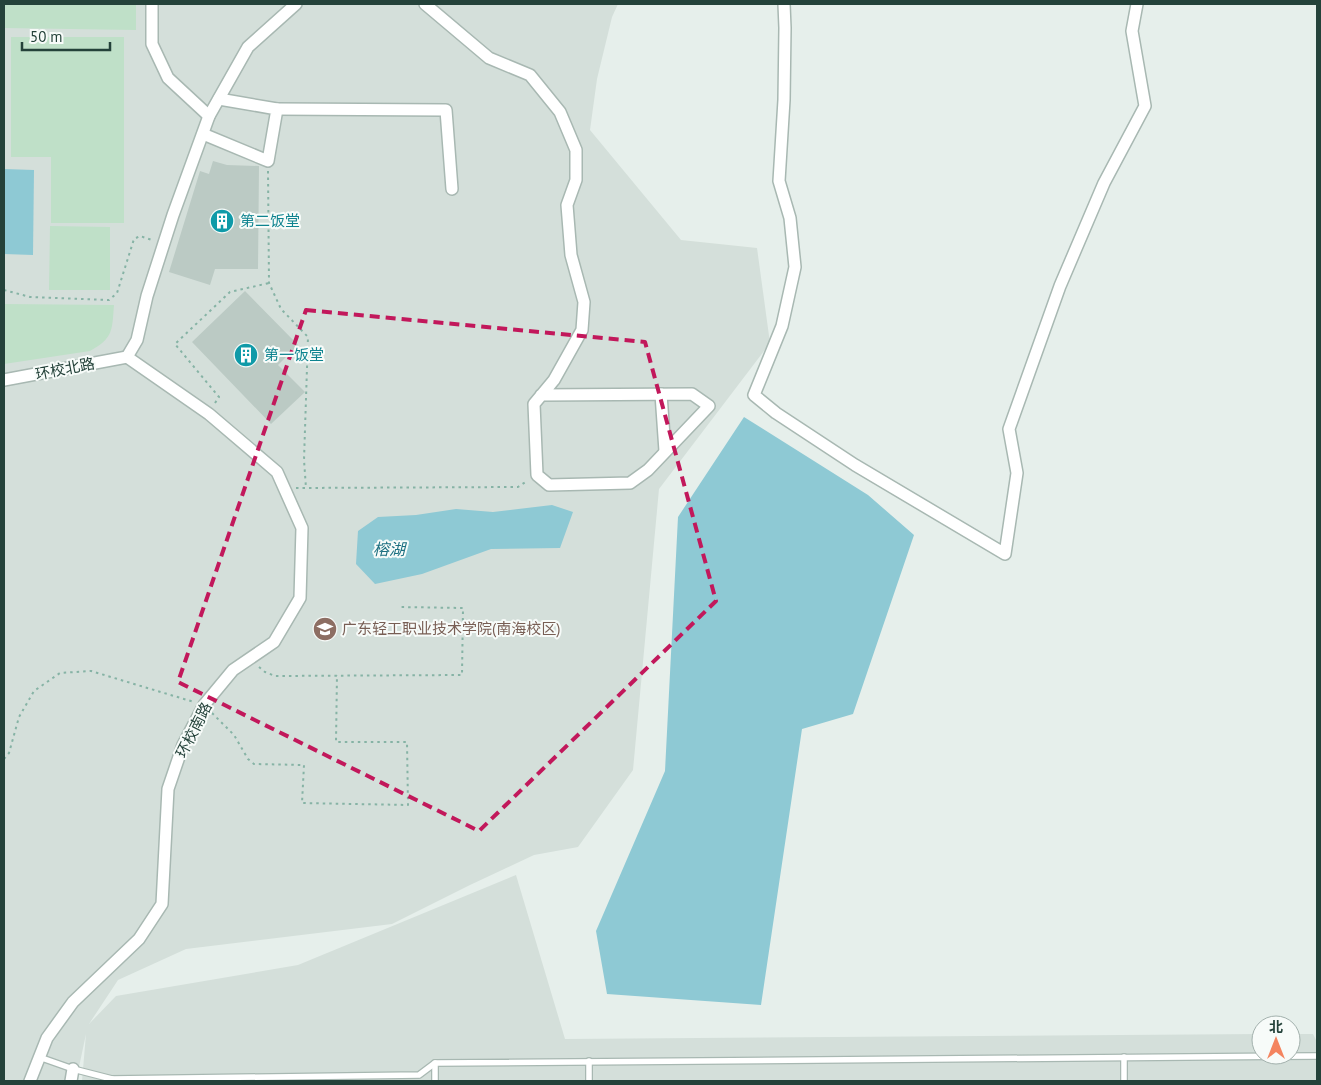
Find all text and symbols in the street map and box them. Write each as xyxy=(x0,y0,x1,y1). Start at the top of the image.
scale bar xyxy=(22,20,110,52)
text: 50 m xyxy=(30,27,63,46)
building icon: 第二饭堂 xyxy=(209,208,235,234)
place label: 第二饭堂 xyxy=(240,211,300,230)
building icon: 第一饭堂 xyxy=(233,342,259,368)
place label: 第一饭堂 xyxy=(264,345,324,364)
street label: 环校北路 xyxy=(34,353,96,384)
water label: 榕湖 xyxy=(373,539,408,559)
school or university icon: 广东轻工职业技术学院(南海校区) xyxy=(312,616,338,642)
place label: 广东轻工职业技术学院(南海校区) xyxy=(342,619,560,638)
street label: 环校南路 xyxy=(171,699,216,761)
north arrow xyxy=(1251,1015,1301,1065)
text: 北 xyxy=(1269,1018,1283,1036)

